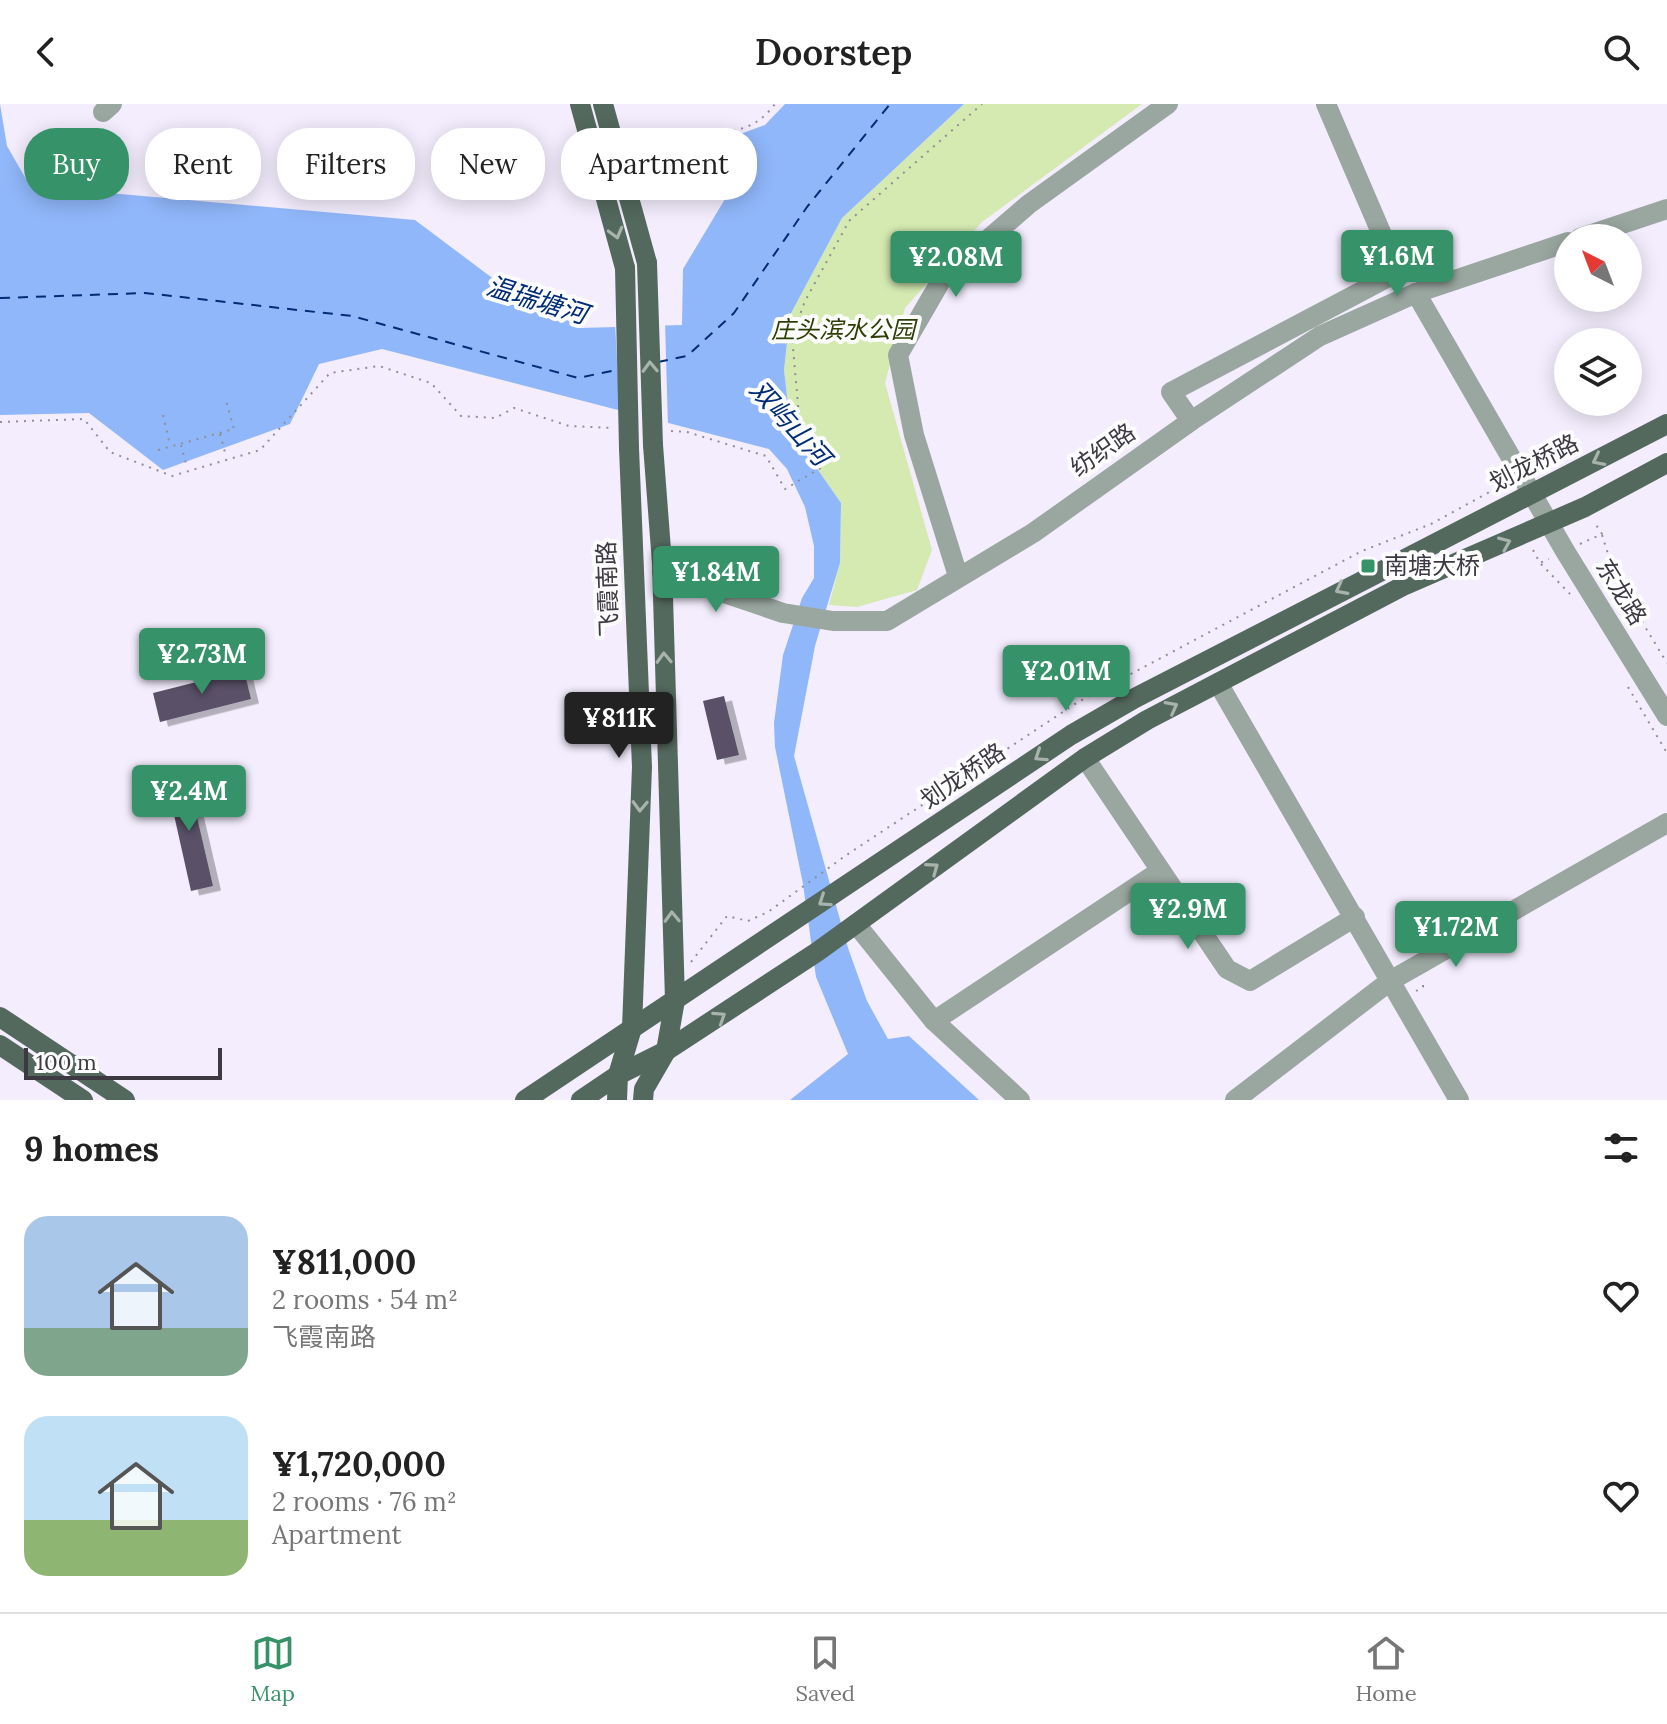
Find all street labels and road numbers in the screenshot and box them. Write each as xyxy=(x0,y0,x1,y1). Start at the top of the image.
street label: 纺织路 xyxy=(1064,416,1141,483)
street label: 划龙桥路 xyxy=(1484,427,1584,498)
street label: 飞霞南路 xyxy=(590,541,625,638)
street label: 东龙路 xyxy=(1589,553,1654,630)
street label: 划龙桥路 xyxy=(914,736,1011,815)

